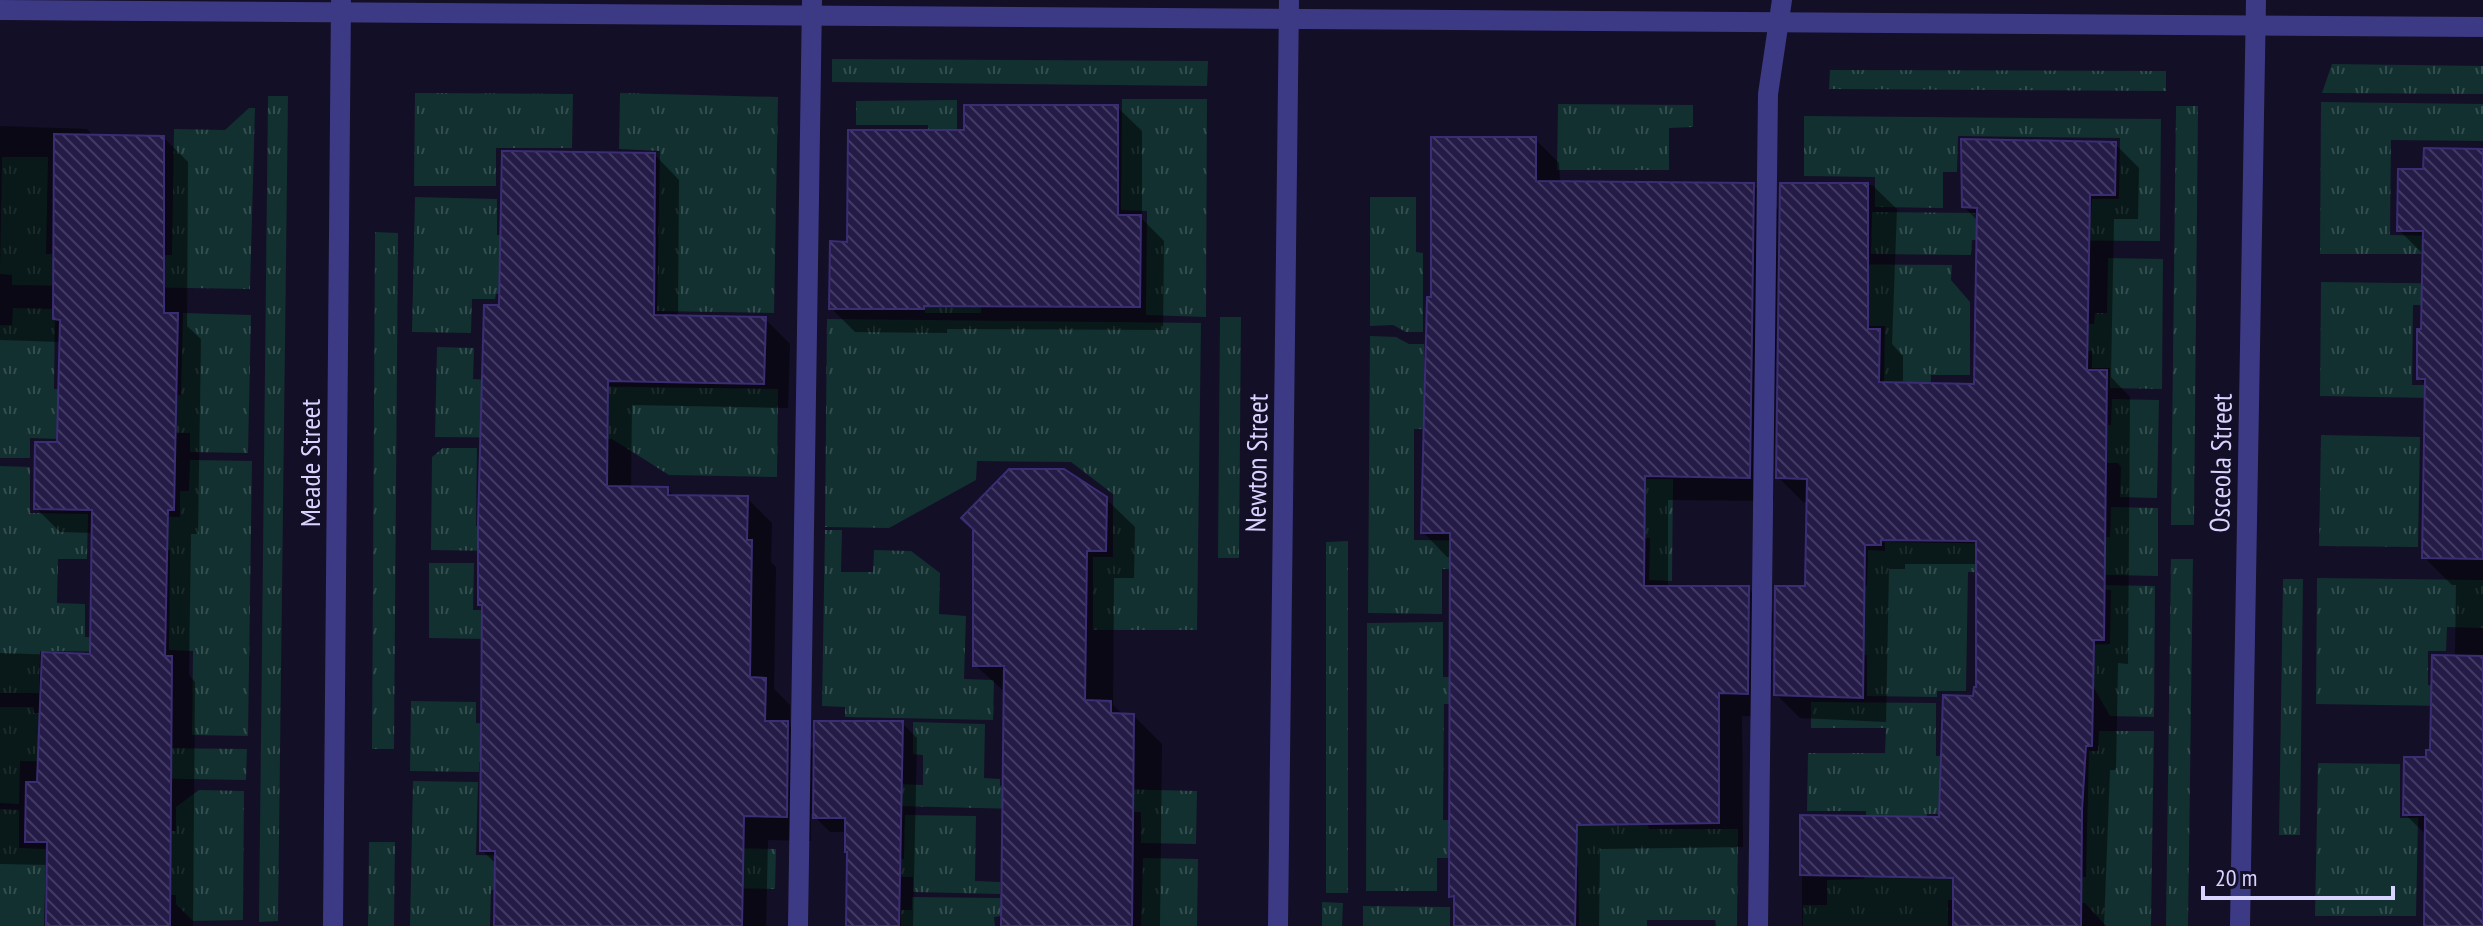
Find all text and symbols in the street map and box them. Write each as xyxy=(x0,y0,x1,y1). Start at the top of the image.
street label: Newton Street xyxy=(1236,393,1276,533)
street label: Osceola Street xyxy=(2200,393,2240,533)
street label: Meade Street xyxy=(291,399,328,527)
scale bar xyxy=(2203,850,2393,900)
text: 20 m xyxy=(2215,862,2257,893)

